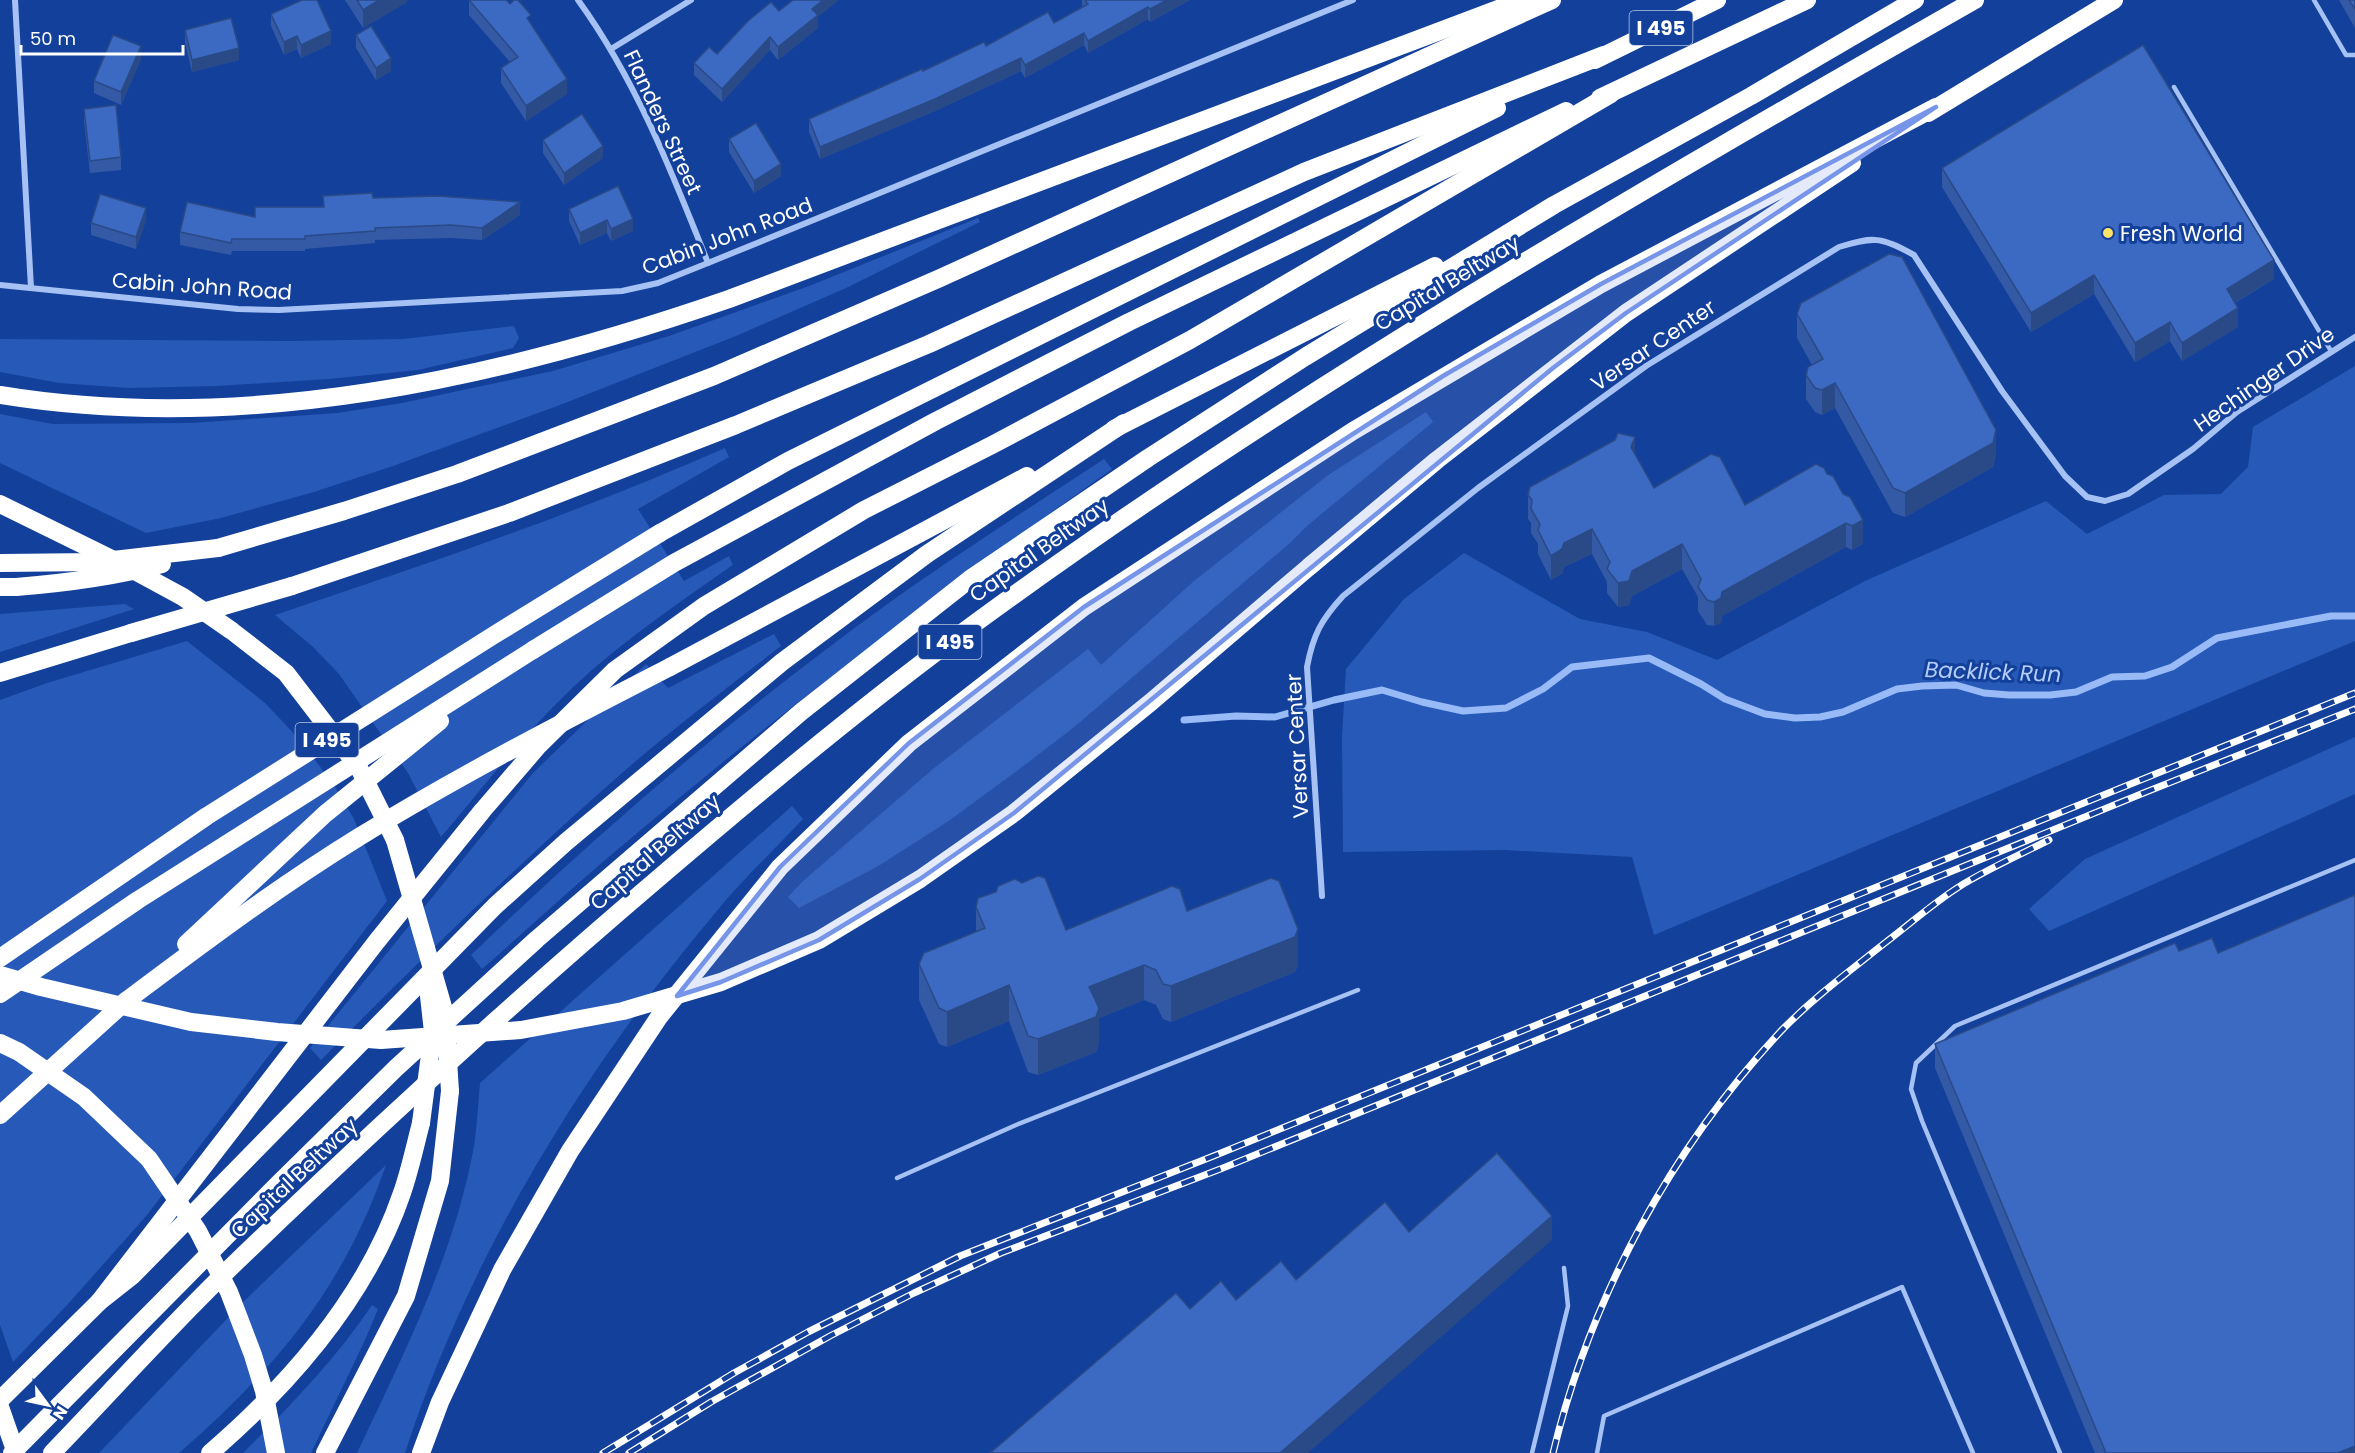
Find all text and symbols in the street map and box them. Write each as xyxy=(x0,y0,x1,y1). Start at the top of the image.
road number: I 495 xyxy=(1630,11,1692,45)
scale bar xyxy=(21,18,183,56)
text: 50 m xyxy=(30,26,76,51)
street label: Flanders Street xyxy=(617,45,709,199)
street label: Cabin John Road xyxy=(638,190,816,282)
place label: Fresh World xyxy=(2120,219,2243,248)
marker: Fresh World xyxy=(2101,226,2115,240)
street label: Capital Beltway xyxy=(1369,228,1525,338)
street label: Cabin John Road xyxy=(111,265,293,307)
street label: Versar Center xyxy=(1585,292,1721,398)
street label: Hechinger Drive xyxy=(2188,320,2340,438)
street label: Capital Beltway xyxy=(963,491,1115,609)
road number: I 495 xyxy=(918,625,982,659)
water label: Backlick Run xyxy=(1924,654,2062,690)
street label: Versar Center xyxy=(1279,673,1315,819)
road number: I 495 xyxy=(296,723,358,757)
street label: Capital Beltway xyxy=(583,787,727,917)
street label: Capital Beltway xyxy=(224,1111,364,1245)
north arrow xyxy=(18,1375,78,1435)
text: N xyxy=(47,1402,73,1424)

